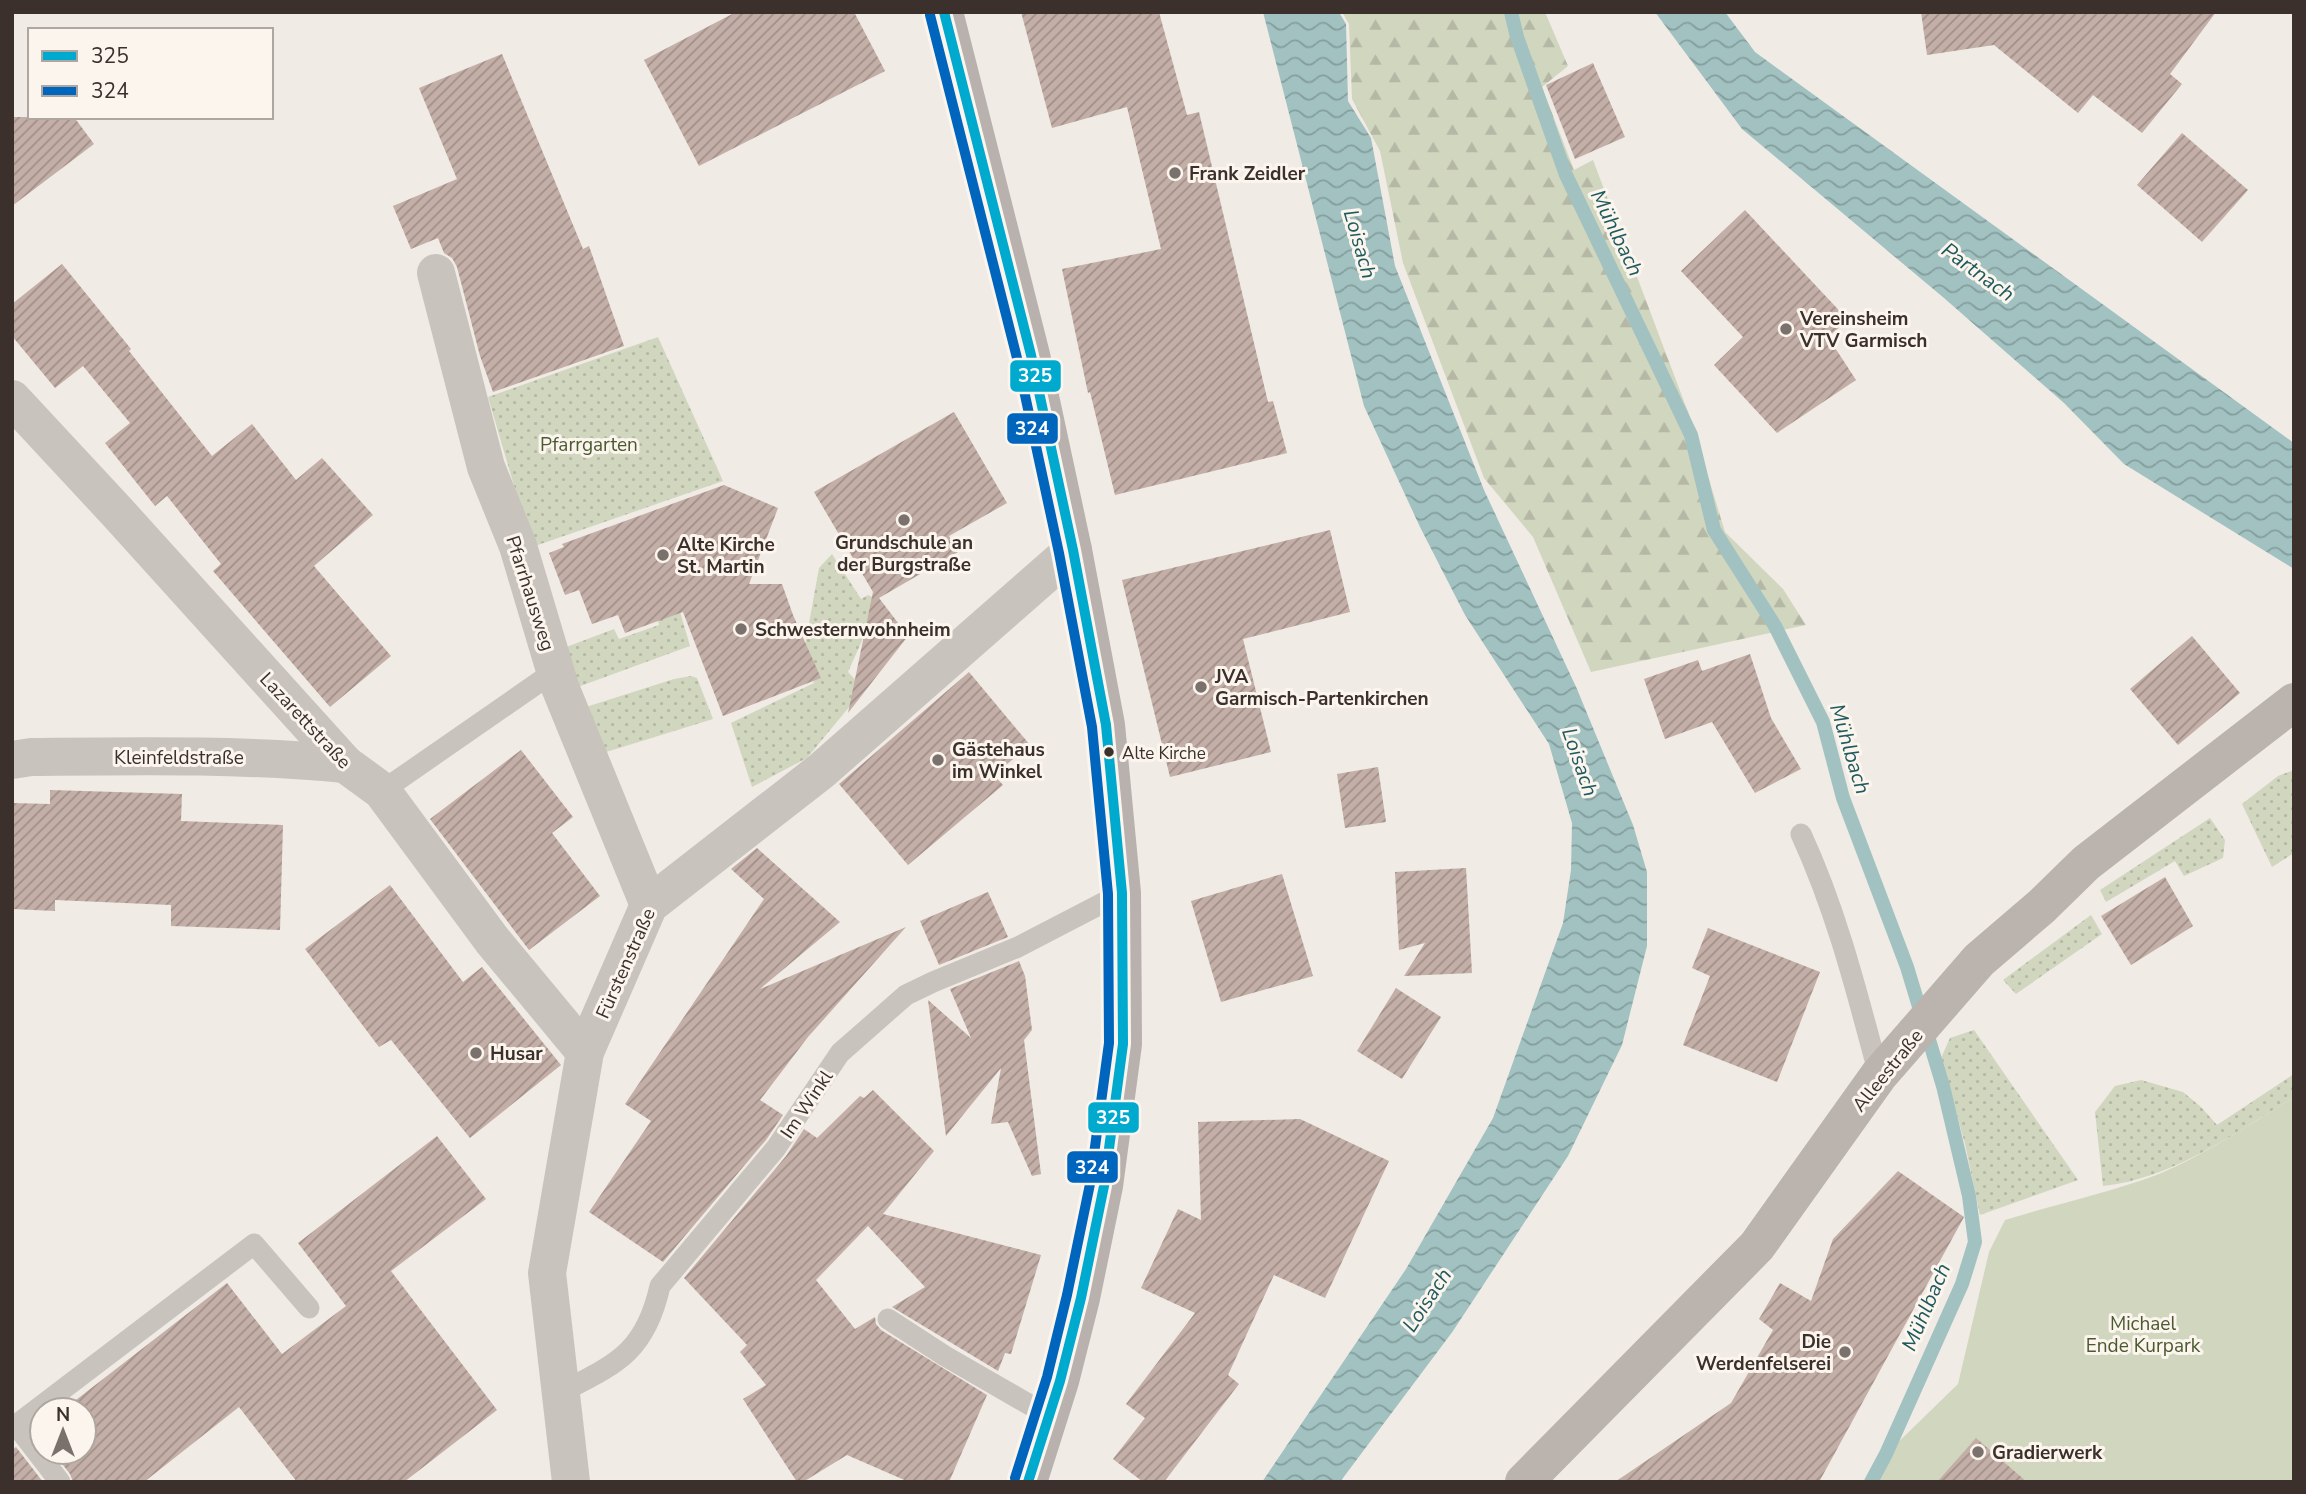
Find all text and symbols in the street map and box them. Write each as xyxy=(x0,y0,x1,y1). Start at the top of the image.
legend xyxy=(28,28,273,119)
text: 325 xyxy=(91,42,129,70)
text: 324 xyxy=(91,77,129,105)
place label: Frank Zeidler xyxy=(1189,161,1306,187)
marker: Frank Zeidler xyxy=(1167,165,1183,181)
water label: Mühlbach xyxy=(1584,185,1650,281)
water label: Loisach xyxy=(1337,206,1383,282)
water label: Partnach xyxy=(1936,236,2020,308)
place label: Vereinsheim VTV Garmisch xyxy=(1799,306,1927,354)
marker: Vereinsheim VTV Garmisch xyxy=(1778,321,1794,337)
line badge: 325 xyxy=(1009,359,1062,393)
text: 325 xyxy=(1018,363,1052,389)
line badge: 324 xyxy=(1006,412,1059,445)
text: 324 xyxy=(1015,416,1049,442)
park label: Pfarrgarten xyxy=(540,432,638,458)
marker: Grundschule an der Burgstraße xyxy=(896,512,912,528)
place label: Grundschule an der Burgstraße xyxy=(835,530,973,578)
street label: Pfarrhausweg xyxy=(499,532,561,654)
place label: Alte Kirche St. Martin xyxy=(677,532,775,580)
marker: Alte Kirche St. Martin xyxy=(655,547,671,563)
place label: Schwesternwohnheim xyxy=(755,617,951,643)
marker: Schwesternwohnheim xyxy=(733,621,749,637)
place label: JVA Garmisch-Partenkirchen xyxy=(1214,664,1429,712)
street label: Lazarettstraße xyxy=(254,667,357,775)
marker: JVA Garmisch-Partenkirchen xyxy=(1193,679,1209,695)
water label: Mühlbach xyxy=(1823,700,1877,798)
water label: Loisach xyxy=(1555,724,1605,800)
place label: Gästehaus im Winkel xyxy=(952,737,1045,785)
place label: Alte Kirche xyxy=(1122,742,1206,765)
street label: Kleinfeldstraße xyxy=(114,745,244,771)
marker: Alte Kirche xyxy=(1102,745,1116,759)
marker: Gästehaus im Winkel xyxy=(930,752,946,768)
street label: Fürstenstraße xyxy=(590,904,662,1023)
street label: Alleestraße xyxy=(1846,1024,1929,1117)
place label: Husar xyxy=(490,1041,543,1067)
marker: Husar xyxy=(468,1045,484,1061)
street label: Im Winkl xyxy=(774,1065,839,1144)
line badge: 325 xyxy=(1087,1101,1140,1134)
text: 325 xyxy=(1096,1105,1130,1131)
line badge: 324 xyxy=(1066,1150,1119,1184)
text: 324 xyxy=(1075,1155,1109,1181)
water label: Mühlbach xyxy=(1895,1259,1957,1355)
water label: Loisach xyxy=(1396,1263,1458,1337)
park label: Michael Ende Kurpark xyxy=(2086,1311,2201,1359)
place label: Die Werdenfelserei xyxy=(1696,1329,1831,1377)
marker: Die Werdenfelserei xyxy=(1837,1344,1853,1360)
north arrow xyxy=(28,1396,98,1466)
text: N xyxy=(56,1402,70,1428)
place label: Gradierwerk xyxy=(1992,1440,2103,1466)
marker: Gradierwerk xyxy=(1970,1444,1986,1460)

